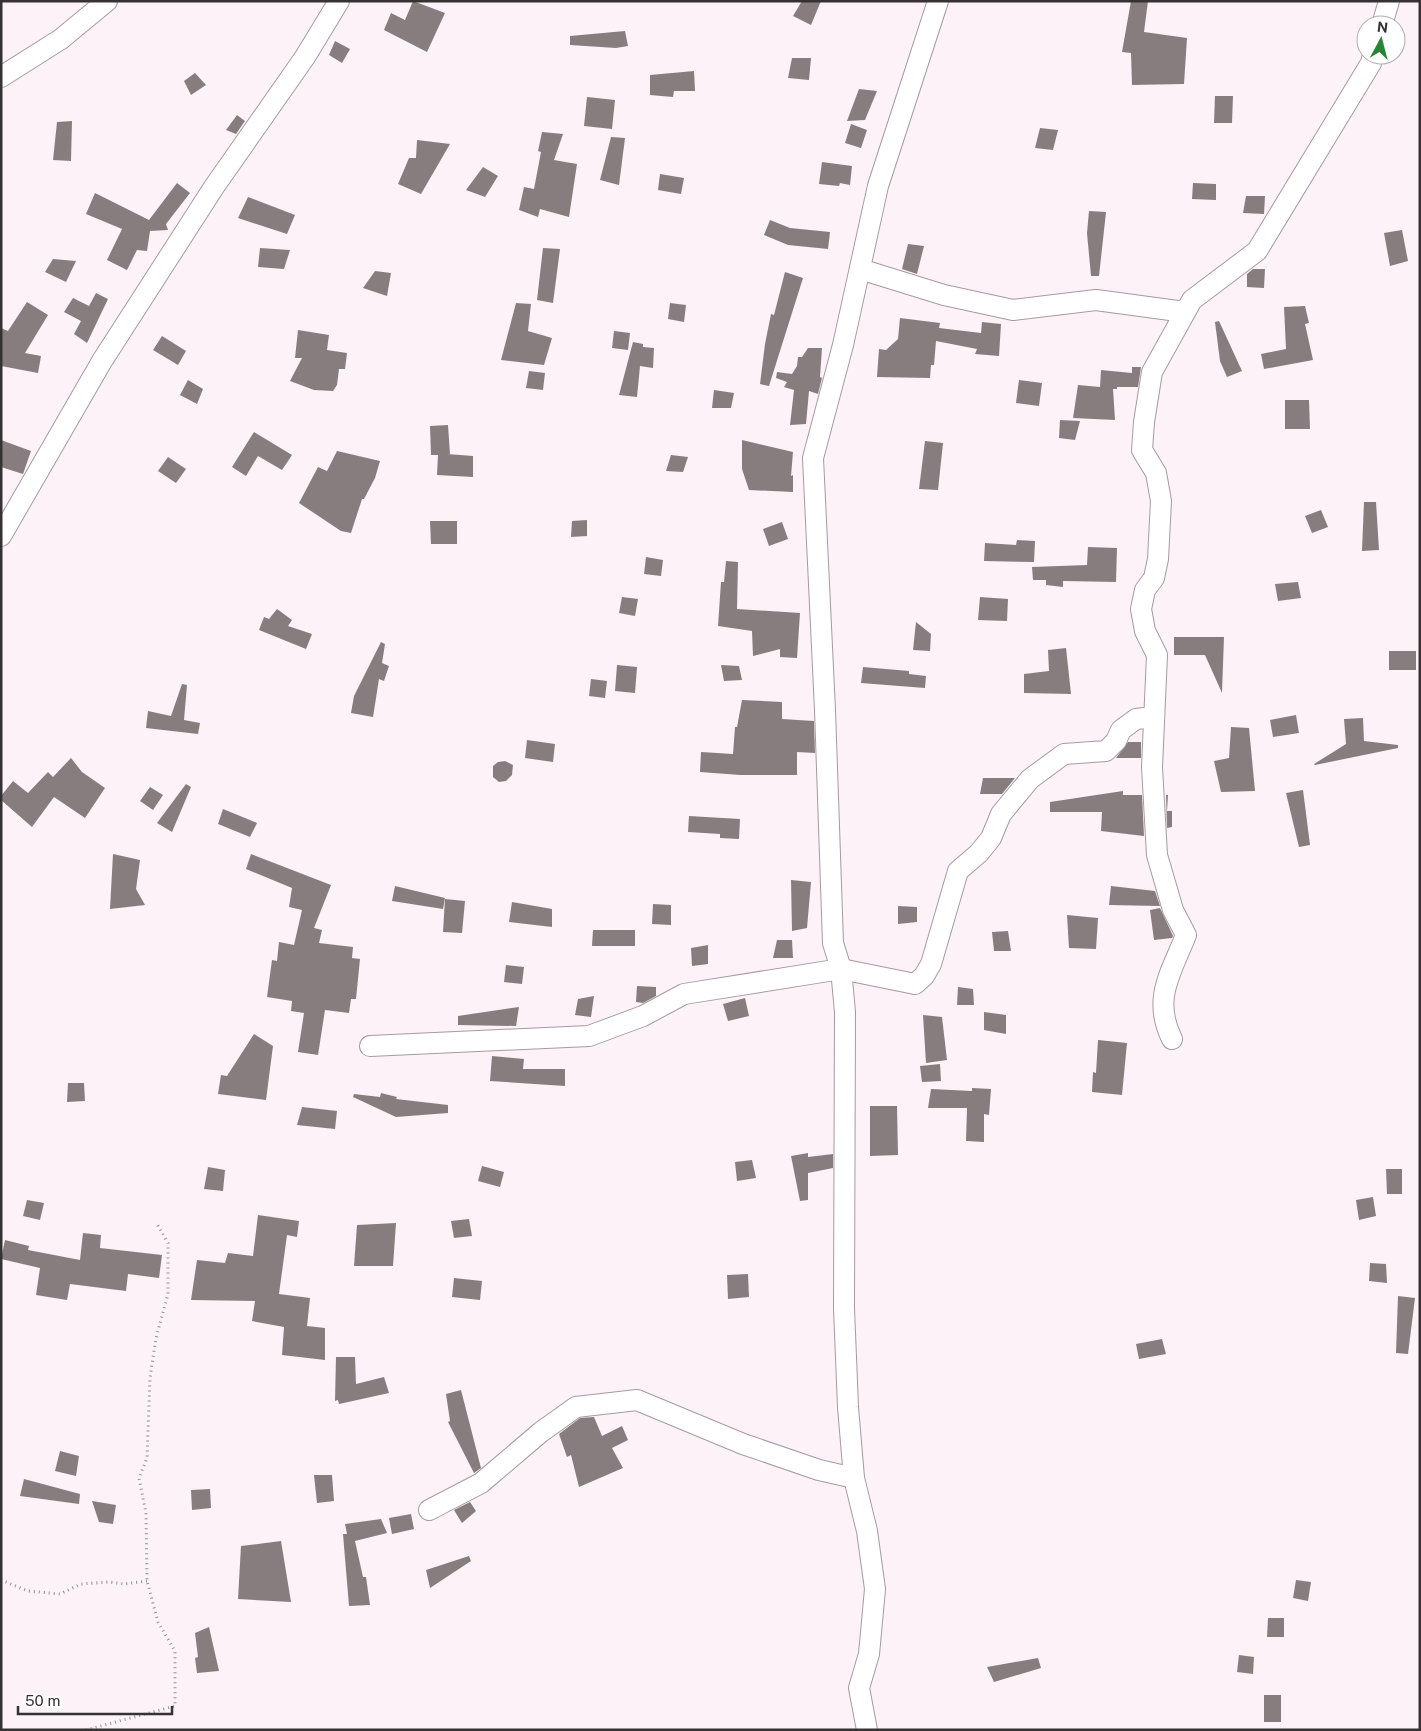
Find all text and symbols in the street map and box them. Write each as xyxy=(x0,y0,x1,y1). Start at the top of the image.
north arrow xyxy=(1356,15,1406,65)
text: N xyxy=(1376,18,1389,36)
scale bar xyxy=(18,1684,171,1716)
text: 50 m xyxy=(25,1692,60,1709)

